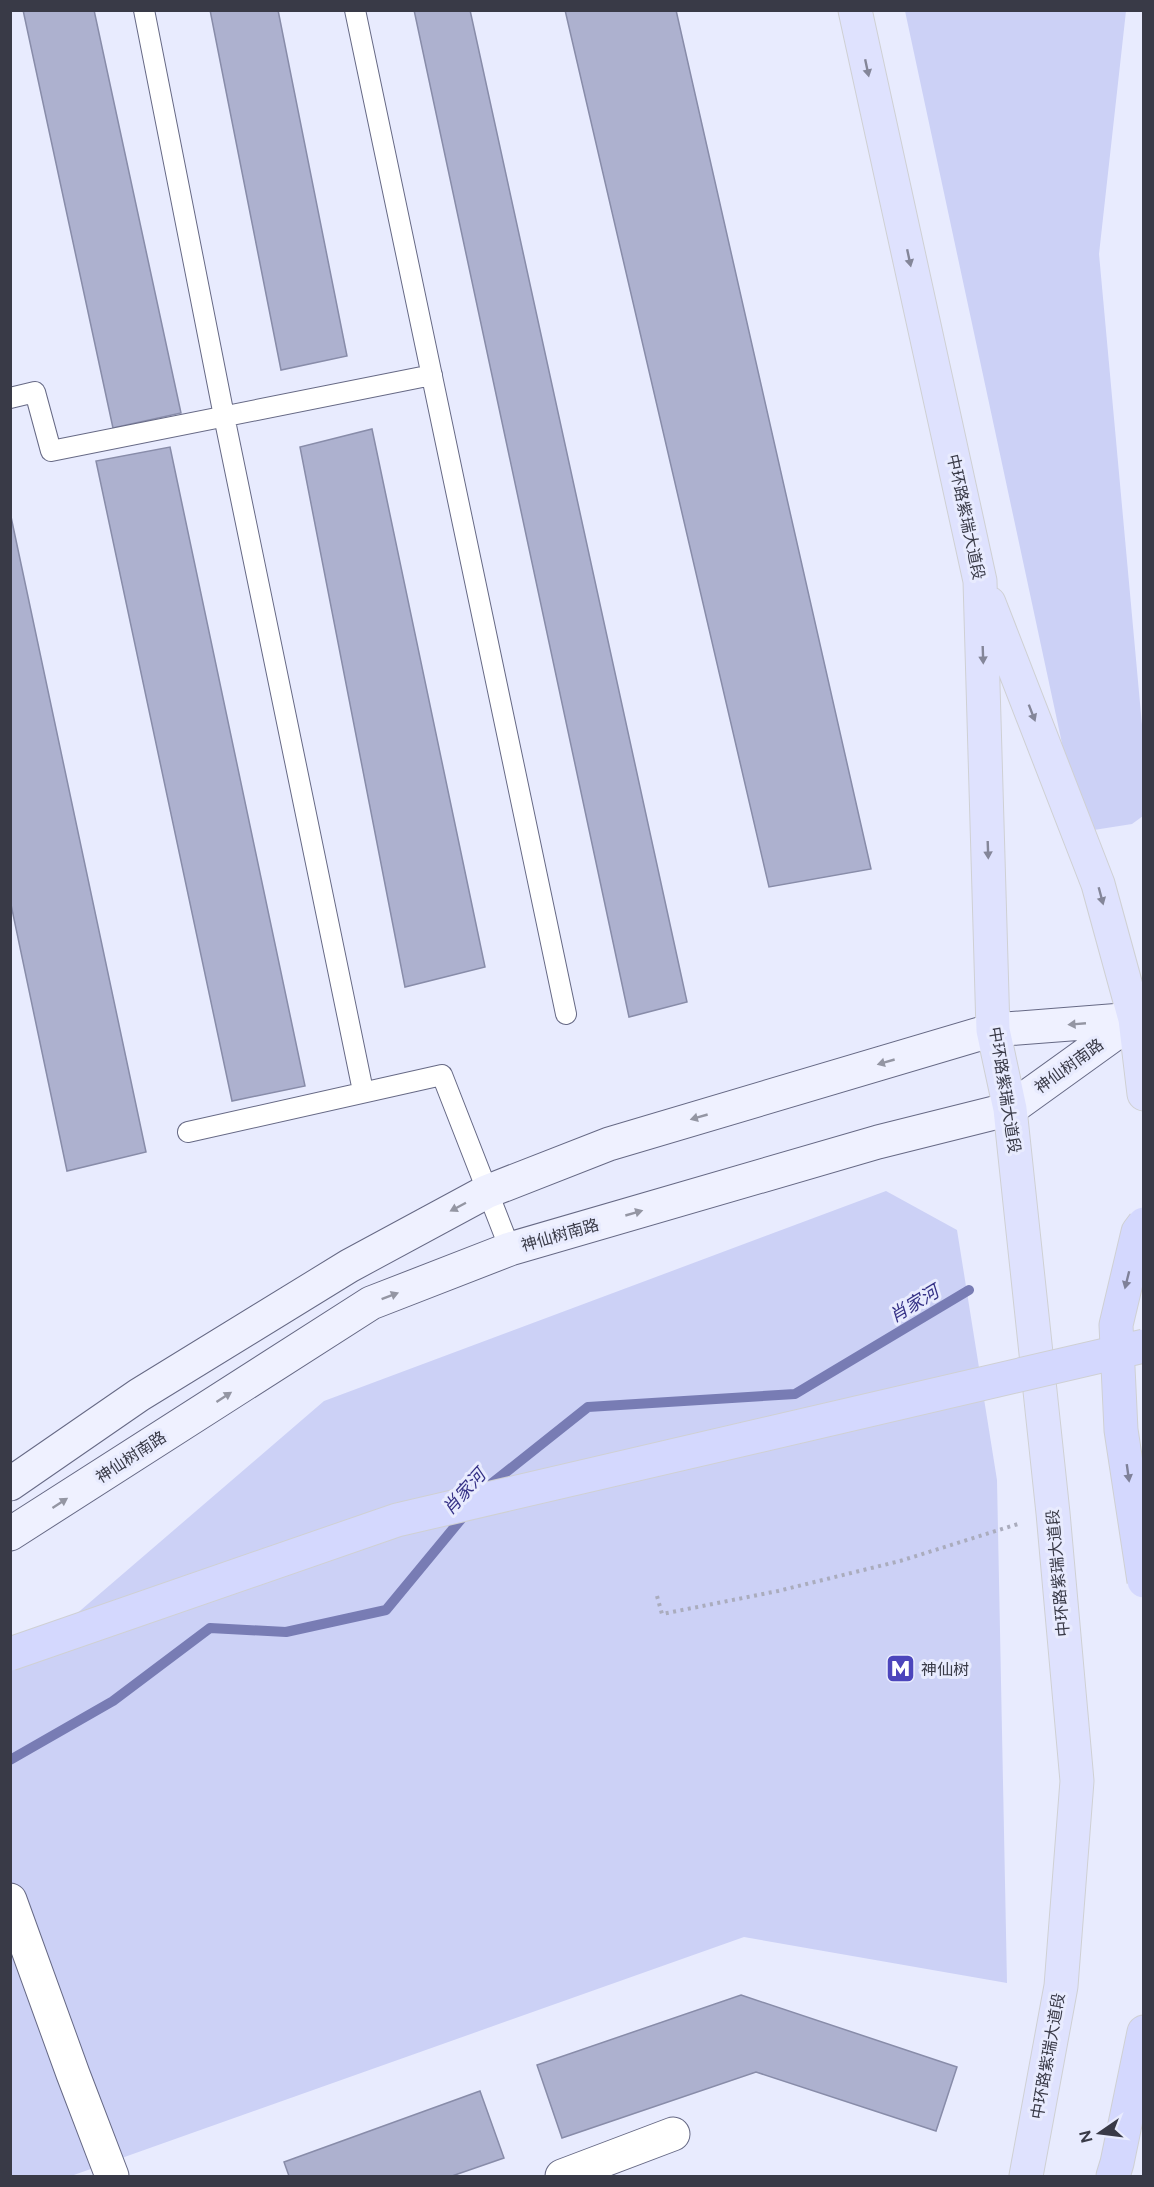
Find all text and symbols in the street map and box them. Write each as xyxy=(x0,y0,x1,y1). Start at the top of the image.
one-way arrow xyxy=(863,58,873,77)
one-way arrow xyxy=(905,249,915,267)
street label: 中环路紫瑞大道段 xyxy=(943,452,989,582)
one-way arrow xyxy=(978,646,987,665)
one-way arrow xyxy=(1027,705,1037,723)
one-way arrow xyxy=(984,841,993,860)
one-way arrow xyxy=(1097,886,1107,905)
one-way arrow xyxy=(1067,1019,1086,1029)
street label: 中环路紫瑞大道段 xyxy=(986,1025,1024,1155)
street label: 神仙树南路 xyxy=(1031,1035,1107,1097)
one-way arrow xyxy=(877,1058,895,1067)
one-way arrow xyxy=(690,1113,709,1123)
one-way arrow xyxy=(449,1202,466,1212)
one-way arrow xyxy=(625,1208,643,1217)
street label: 神仙树南路 xyxy=(519,1215,601,1255)
one-way arrow xyxy=(1121,1270,1131,1289)
water label: 肖家河 xyxy=(885,1279,945,1327)
one-way arrow xyxy=(381,1290,399,1300)
one-way arrow xyxy=(216,1392,232,1403)
street label: 神仙树南路 xyxy=(92,1427,170,1487)
water label: 肖家河 xyxy=(438,1462,492,1519)
one-way arrow xyxy=(1123,1463,1132,1482)
one-way arrow xyxy=(51,1497,68,1508)
street label: 中环路紫瑞大道段 xyxy=(1043,1508,1073,1638)
metro station icon: 神仙树 xyxy=(884,1653,916,1685)
place label: 神仙树 xyxy=(921,1660,969,1679)
street label: 中环路紫瑞大道段 xyxy=(1028,1991,1068,2121)
north arrow xyxy=(1070,2103,1130,2163)
text: N xyxy=(1075,2128,1097,2145)

